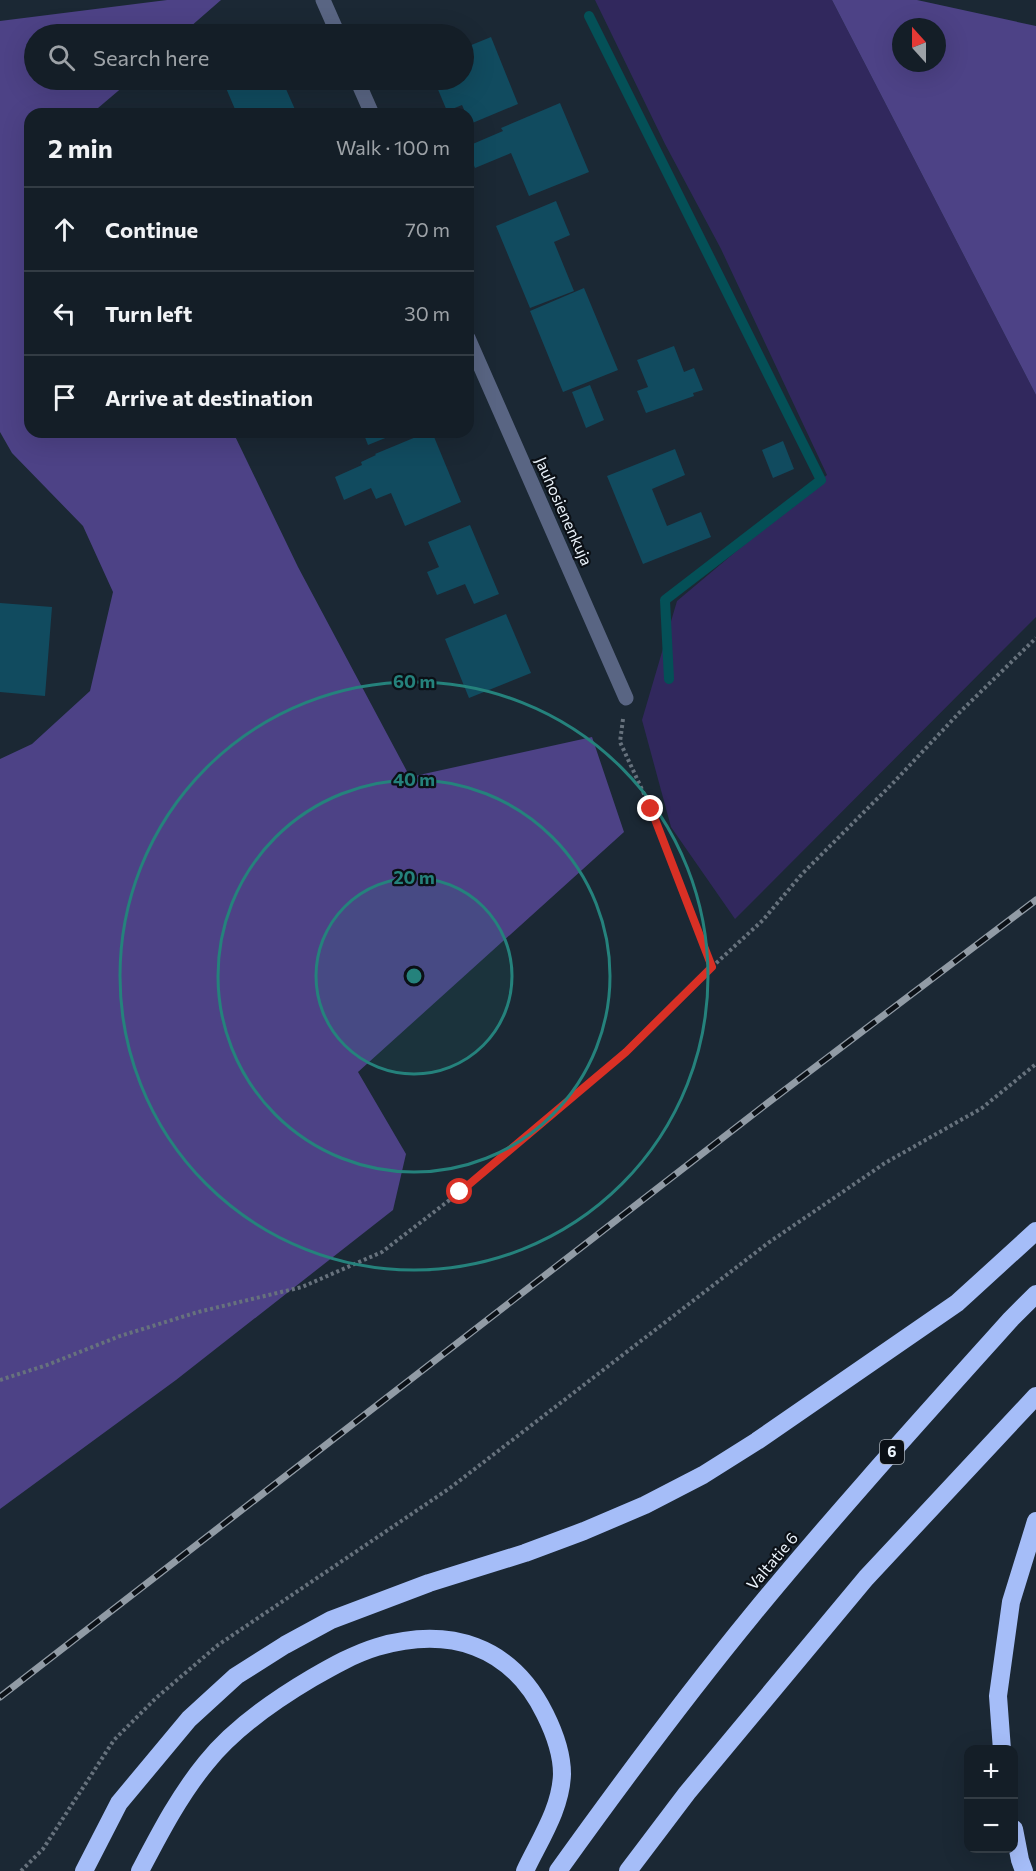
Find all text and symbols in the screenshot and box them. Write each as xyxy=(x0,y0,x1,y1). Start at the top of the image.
north arrow xyxy=(892,18,946,72)
search box xyxy=(24,24,474,90)
icon: search xyxy=(45,41,78,74)
text: Search here xyxy=(93,44,209,71)
text: 2 min xyxy=(48,132,113,163)
text: Walk · 100 m xyxy=(336,135,450,159)
icon: ahead xyxy=(48,213,81,246)
text: Continue xyxy=(105,216,198,243)
text: 70 m xyxy=(405,217,450,241)
icon: left xyxy=(48,297,81,330)
text: Turn left xyxy=(105,300,192,327)
text: 30 m xyxy=(404,301,450,325)
icon: arrive xyxy=(48,381,81,414)
text: Arrive at destination xyxy=(105,384,313,411)
street label: Jauhosienenkuja xyxy=(532,453,597,568)
text: 60 m xyxy=(393,670,435,692)
text: 40 m xyxy=(393,768,435,790)
route end xyxy=(637,795,663,821)
text: 20 m xyxy=(393,866,435,888)
centre of rings xyxy=(404,966,424,986)
route start xyxy=(446,1178,472,1204)
road number: 6 xyxy=(880,1440,904,1464)
street label: Valtatie 6 xyxy=(742,1528,801,1593)
map controls xyxy=(964,1745,1018,1853)
button: + xyxy=(964,1745,1018,1799)
button: − xyxy=(964,1799,1018,1853)

